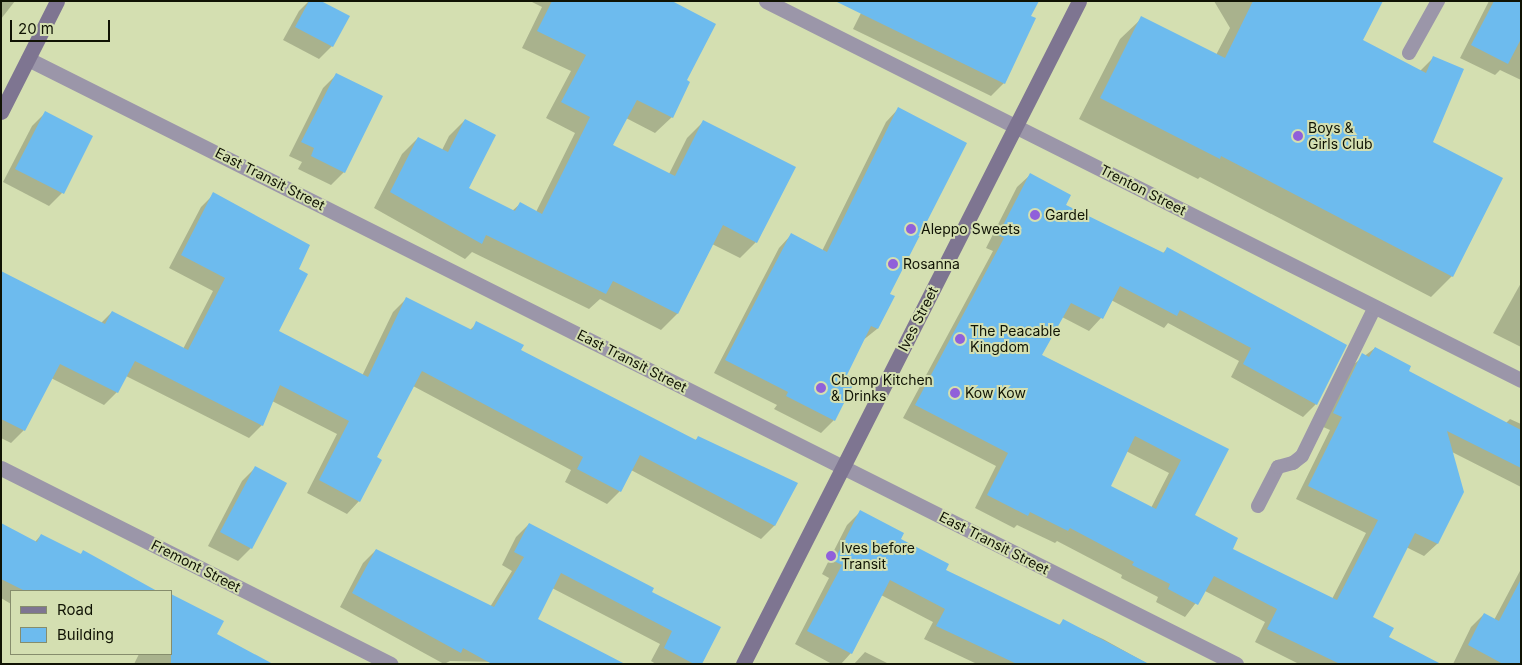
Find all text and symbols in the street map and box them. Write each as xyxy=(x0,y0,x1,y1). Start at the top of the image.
scale bar xyxy=(12,10,112,42)
text: 20 m xyxy=(18,19,54,38)
place label: Boys & Girls Club xyxy=(1308,120,1373,152)
marker: Boys & Girls Club xyxy=(1292,130,1304,142)
street label: East Transit Street xyxy=(212,144,328,214)
street label: Trenton Street xyxy=(1097,161,1189,219)
place label: Gardel xyxy=(1045,207,1088,223)
marker: Gardel xyxy=(1029,209,1041,221)
place label: Aleppo Sweets xyxy=(921,221,1020,237)
marker: Aleppo Sweets xyxy=(905,223,917,235)
place label: Rosanna xyxy=(903,256,960,272)
marker: Rosanna xyxy=(887,258,899,270)
street label: Ives Street xyxy=(895,284,941,354)
place label: The Peacable Kingdom xyxy=(970,323,1061,356)
street label: East Transit Street xyxy=(574,326,690,396)
marker: The Peacable Kingdom xyxy=(954,333,966,345)
place label: Chomp Kitchen & Drinks xyxy=(831,372,933,404)
marker: Chomp Kitchen & Drinks xyxy=(815,382,827,394)
place label: Kow Kow xyxy=(965,385,1026,401)
marker: Kow Kow xyxy=(949,387,961,399)
street label: East Transit Street xyxy=(936,508,1052,578)
street label: Fremont Street xyxy=(149,536,243,596)
place label: Ives before Transit xyxy=(841,540,915,572)
marker: Ives before Transit xyxy=(825,550,837,562)
legend xyxy=(10,590,172,655)
text: Road xyxy=(57,600,93,619)
text: Building xyxy=(57,625,114,644)

